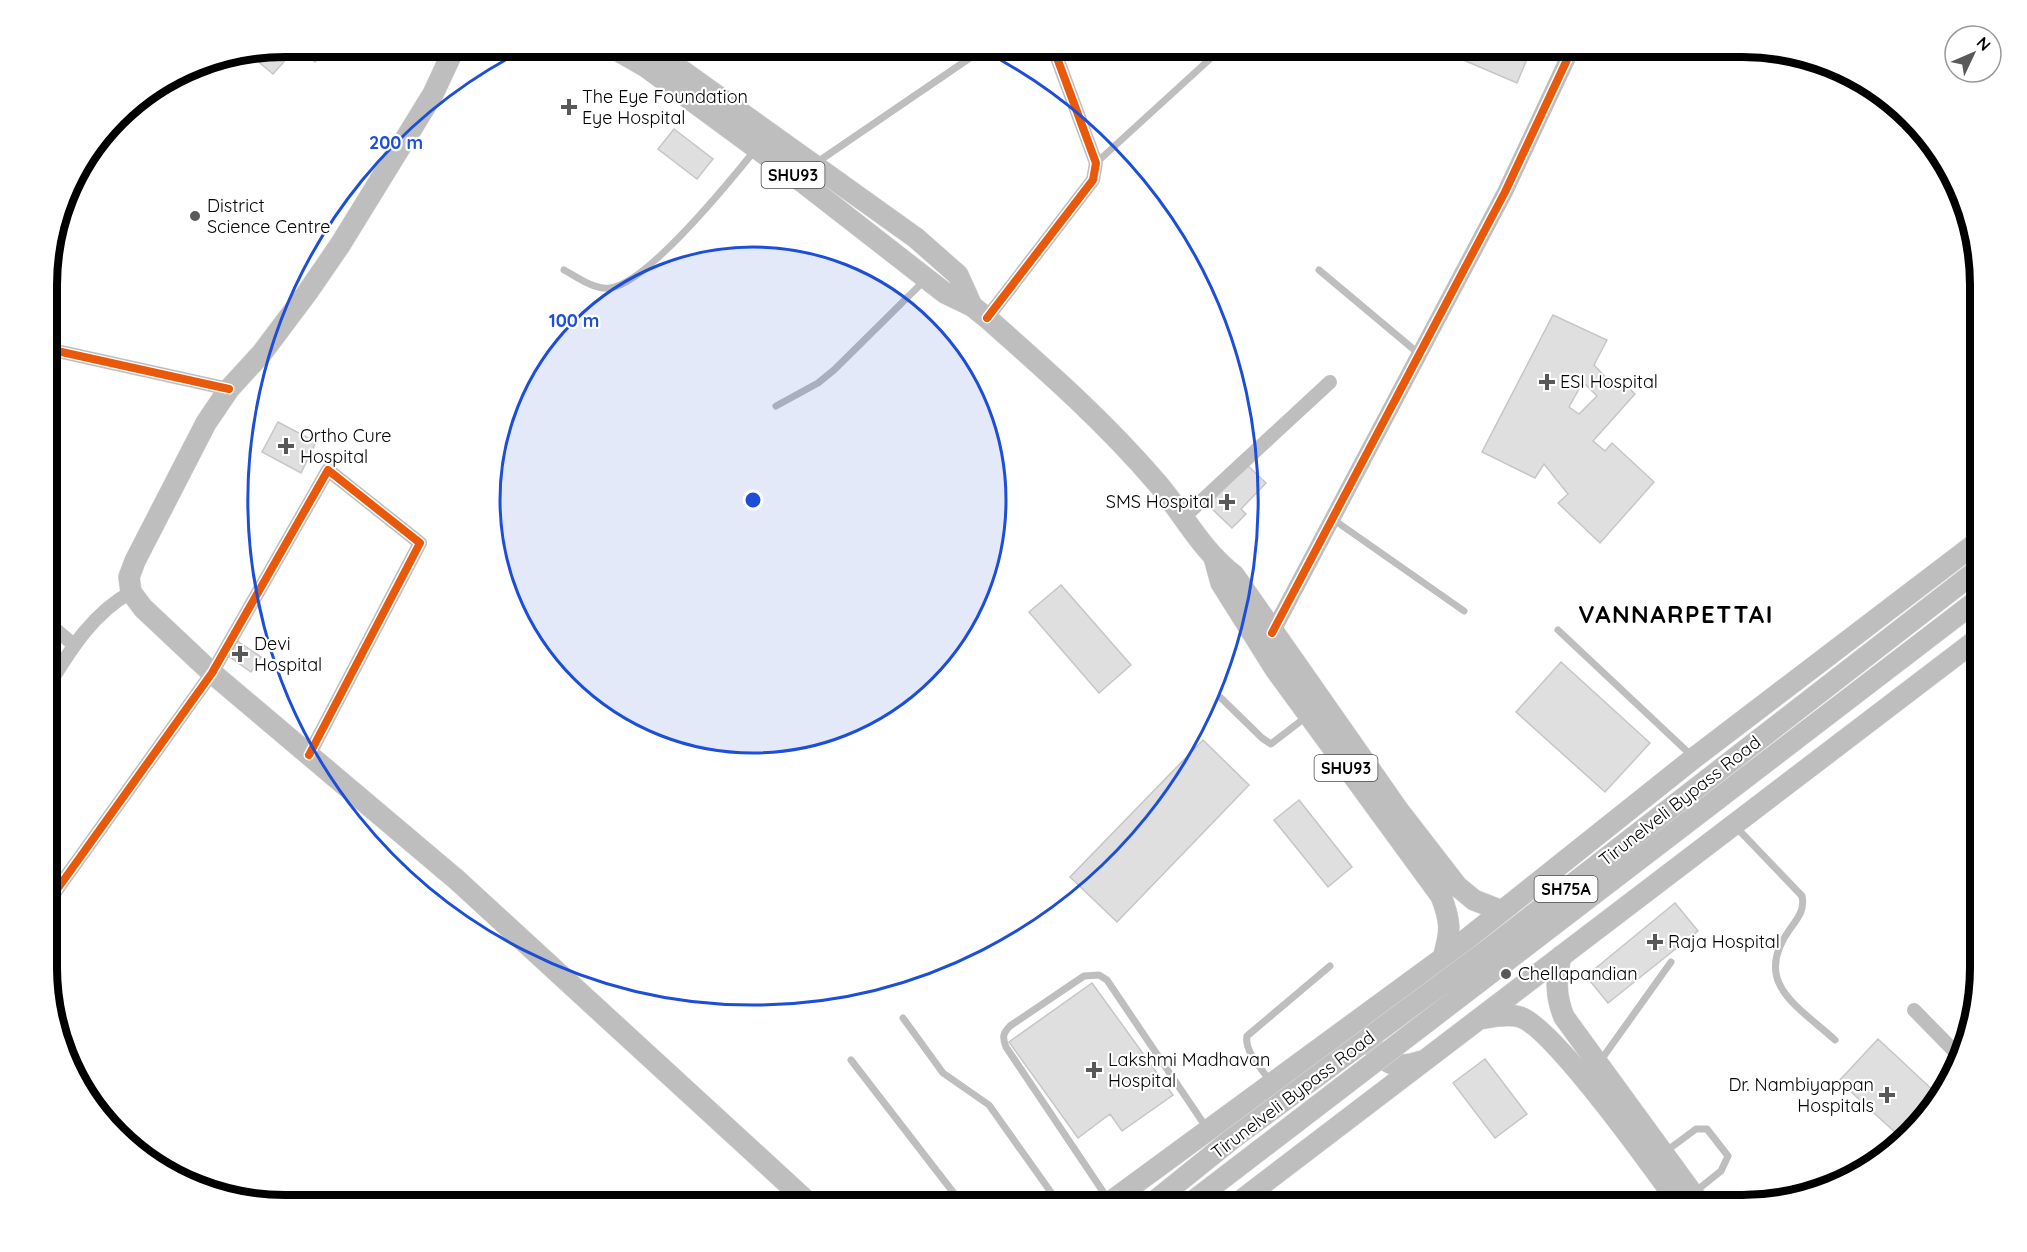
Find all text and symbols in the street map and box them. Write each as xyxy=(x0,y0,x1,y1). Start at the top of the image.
north arrow xyxy=(1943,24,2003,84)
text: N xyxy=(1973,32,1995,55)
place label: The Eye Foundation Eye Hospital xyxy=(582,85,748,129)
marker: The Eye Foundation Eye Hospital xyxy=(560,98,578,116)
text: 200 m xyxy=(369,131,423,154)
road number: SHU93 xyxy=(762,162,824,188)
place label: District Science Centre xyxy=(207,194,330,238)
marker: District Science Centre xyxy=(188,209,202,223)
text: 100 m xyxy=(549,309,599,332)
place label: ESI Hospital xyxy=(1560,370,1658,393)
marker: ESI Hospital xyxy=(1538,373,1556,391)
place label: Ortho Cure Hospital xyxy=(300,424,392,468)
marker: Ortho Cure Hospital xyxy=(277,437,295,455)
centre of rings xyxy=(743,490,763,510)
place label: SMS Hospital xyxy=(1106,490,1214,513)
marker: SMS Hospital xyxy=(1218,493,1236,511)
district label: VANNARPETTAI xyxy=(1578,599,1774,629)
place label: Devi Hospital xyxy=(254,632,322,676)
marker: Devi Hospital xyxy=(231,645,249,663)
street label: Tirunelveli Bypass Road xyxy=(1594,730,1765,871)
road number: SHU93 xyxy=(1314,755,1378,781)
road number: SH75A xyxy=(1534,876,1598,902)
place label: Raja Hospital xyxy=(1668,930,1780,953)
marker: Raja Hospital xyxy=(1646,933,1664,951)
place label: Chellapandian xyxy=(1518,962,1638,985)
marker: Chellapandian xyxy=(1499,967,1513,981)
street label: Tirunelveli Bypass Road xyxy=(1206,1026,1379,1164)
place label: Lakshmi Madhavan Hospital xyxy=(1108,1048,1270,1092)
marker: Lakshmi Madhavan Hospital xyxy=(1085,1061,1103,1079)
place label: Dr. Nambiyappan Hospitals xyxy=(1728,1073,1874,1117)
marker: Dr. Nambiyappan Hospitals xyxy=(1878,1086,1896,1104)

